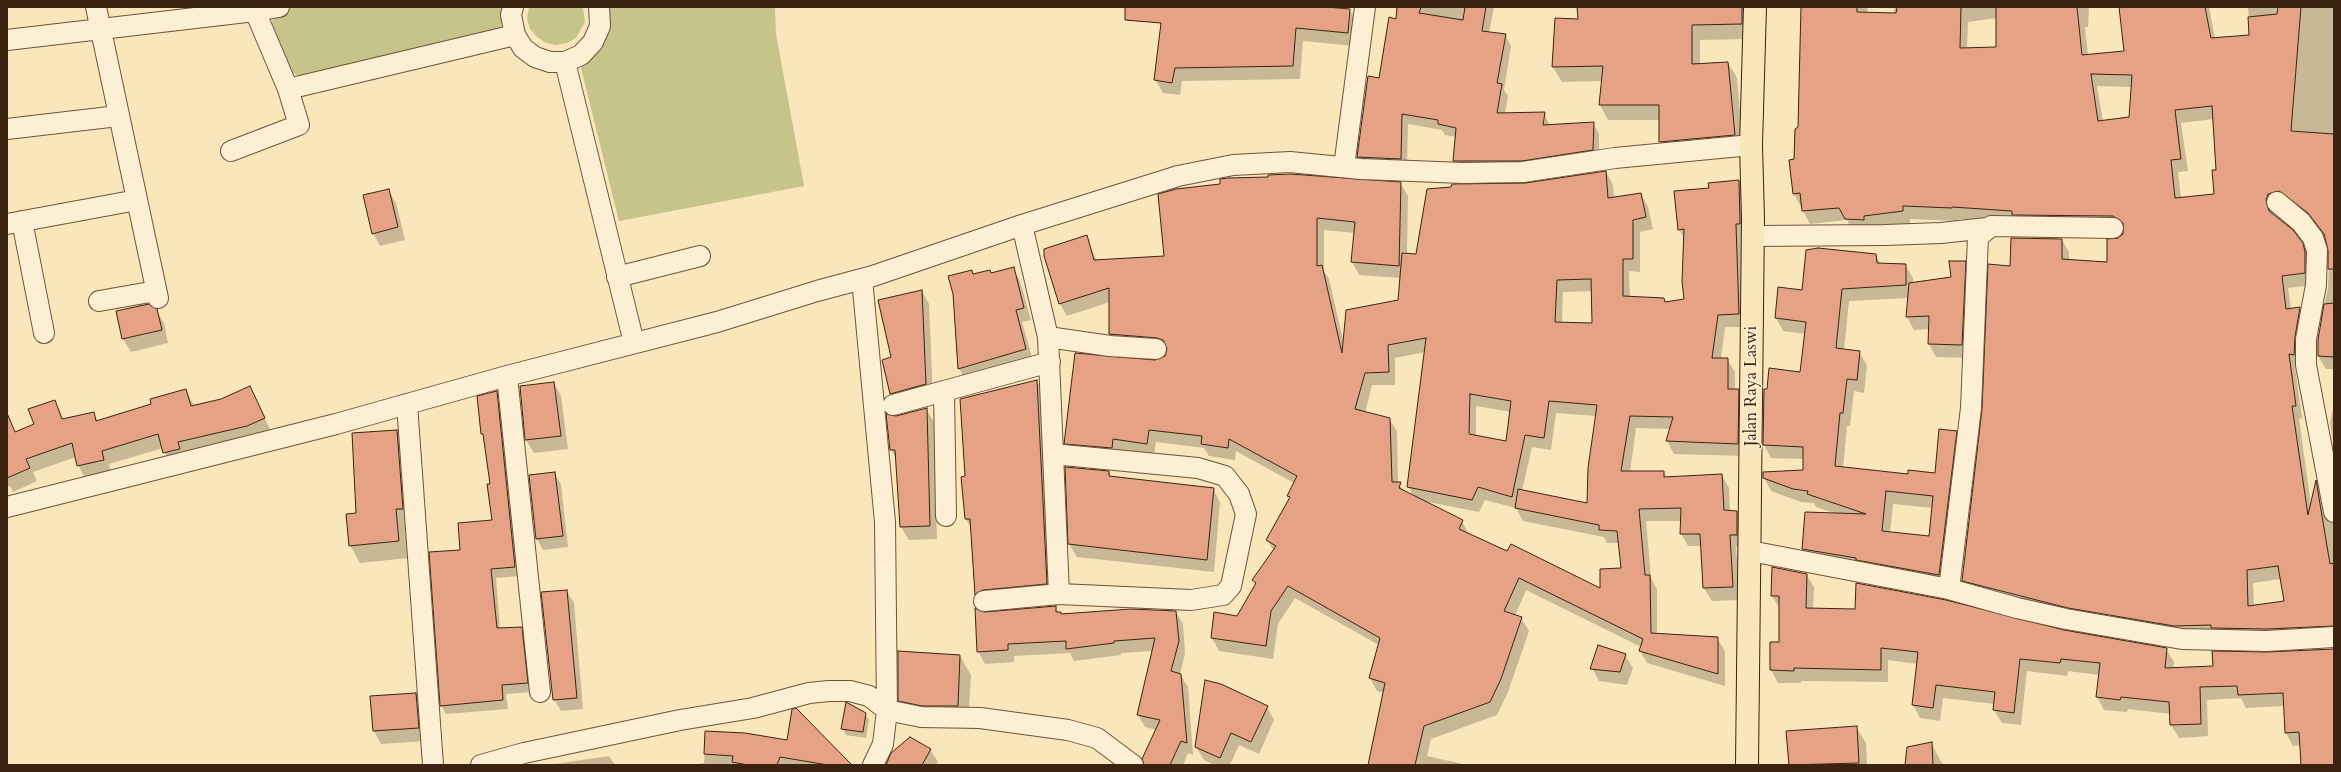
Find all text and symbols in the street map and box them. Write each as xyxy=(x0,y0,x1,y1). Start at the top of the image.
street label: Jalan Raya Laswi xyxy=(1742,326,1762,446)

